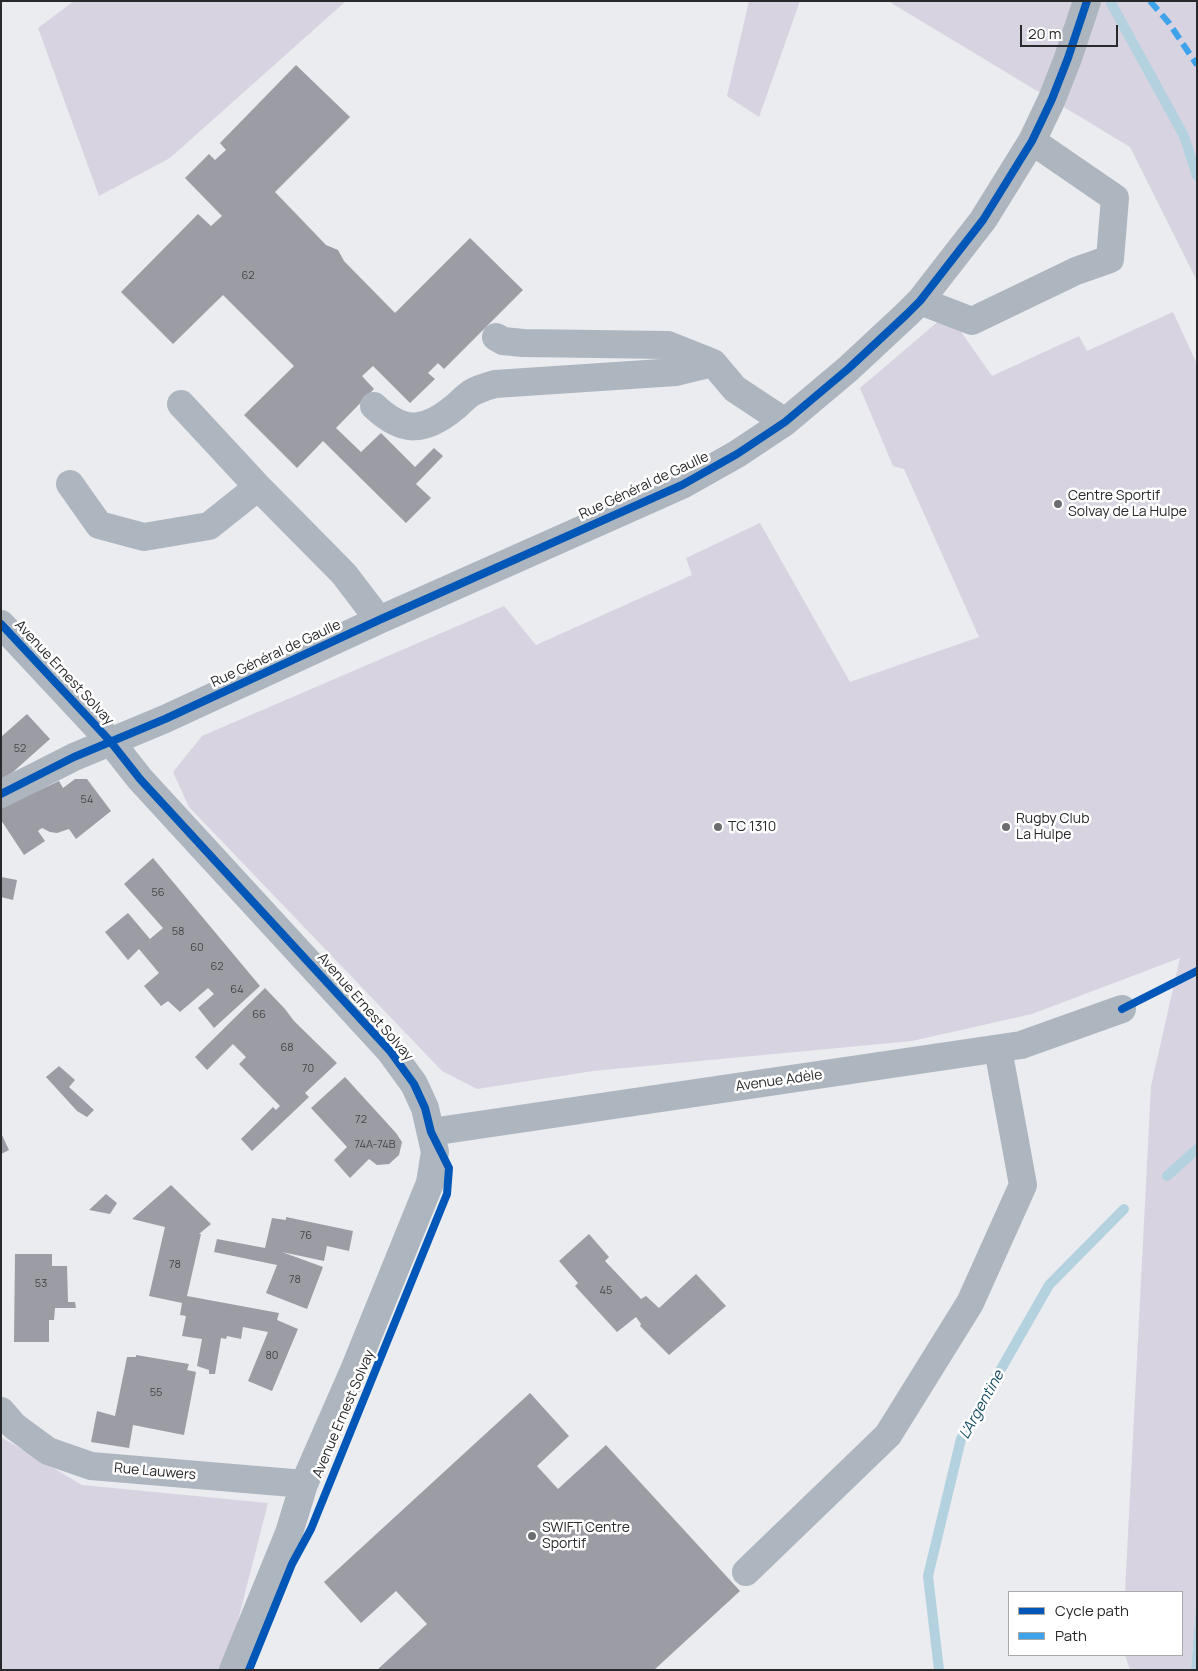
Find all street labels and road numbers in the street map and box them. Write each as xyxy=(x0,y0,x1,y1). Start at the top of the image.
street label: Rue Général de Gaulle xyxy=(577,449,711,523)
street label: Avenue Ernest Solvay xyxy=(11,617,117,729)
street label: Rue Général de Gaulle xyxy=(209,617,343,691)
street label: Avenue Ernest Solvay xyxy=(314,950,416,1064)
street label: Avenue Adèle xyxy=(734,1067,824,1095)
street label: Avenue Ernest Solvay xyxy=(309,1347,379,1481)
street label: Rue Lauwers xyxy=(113,1460,197,1484)

